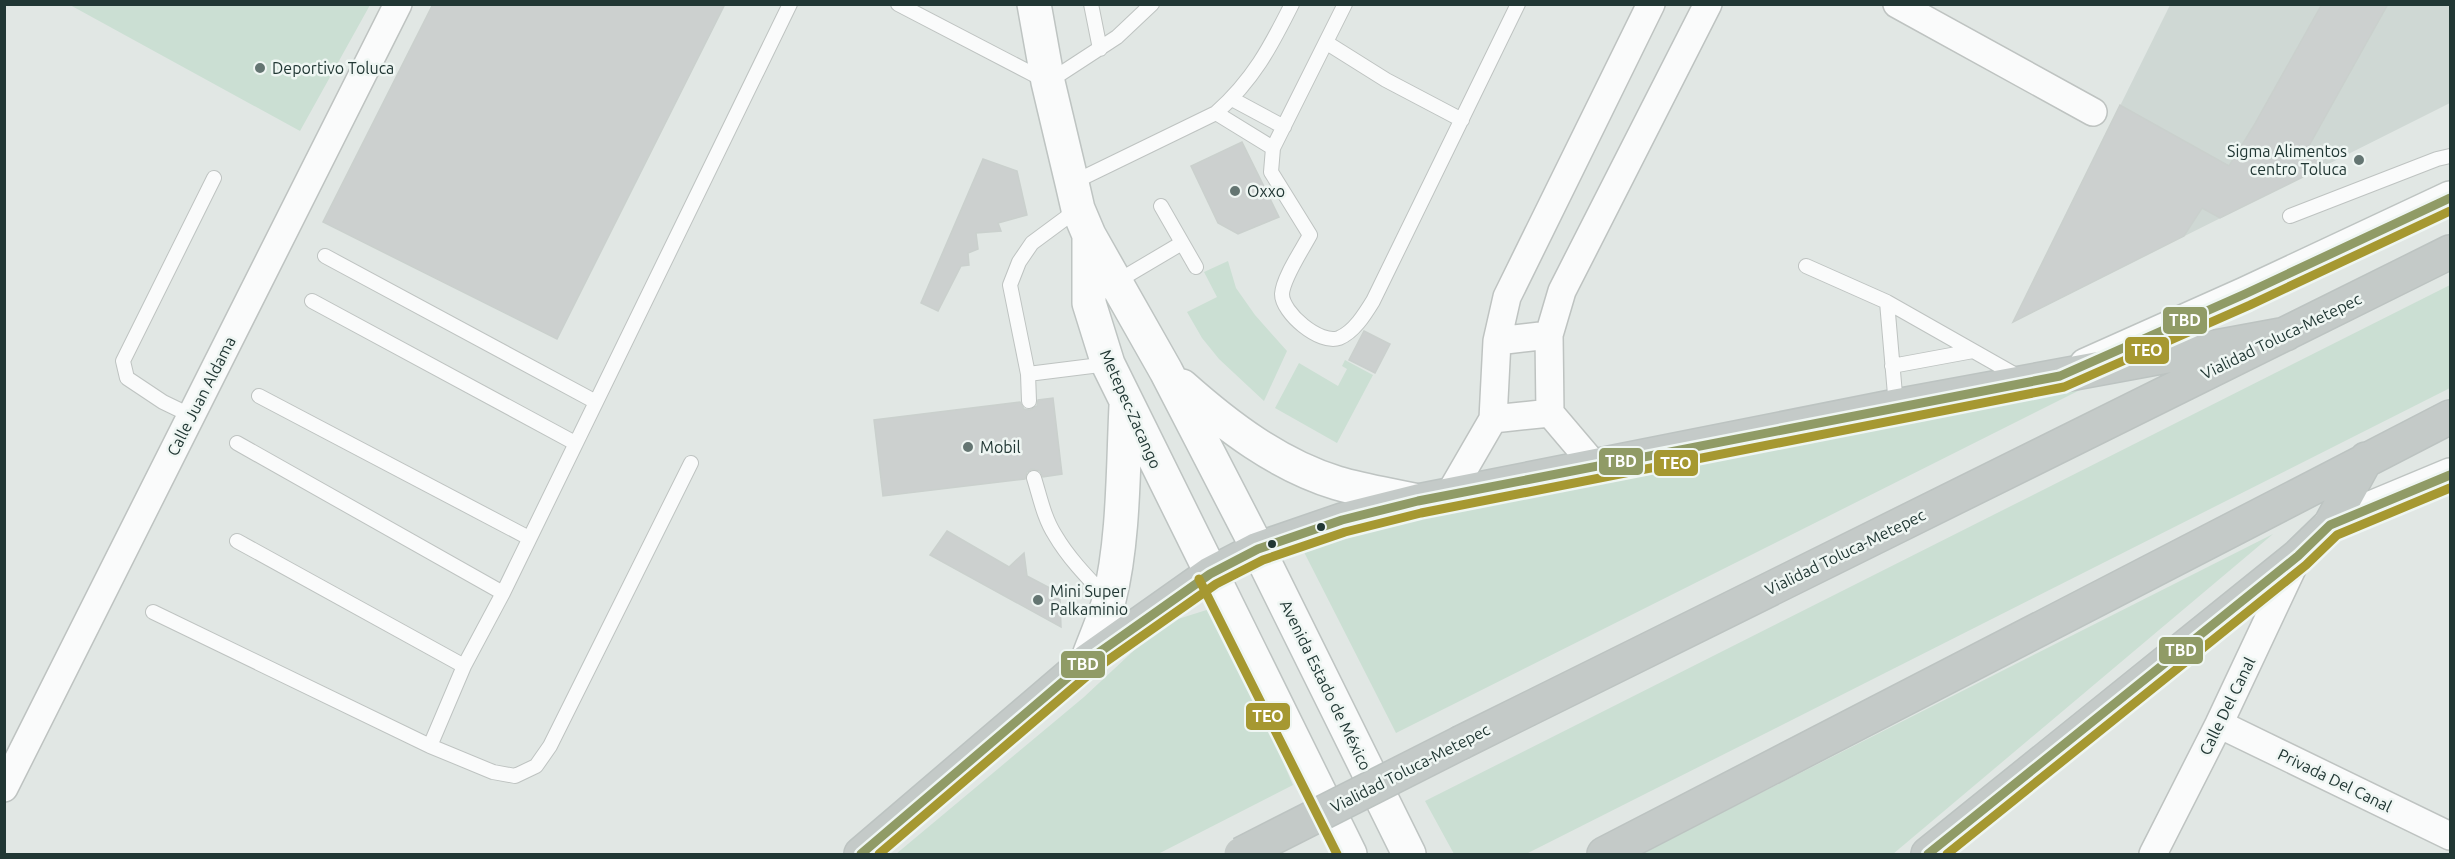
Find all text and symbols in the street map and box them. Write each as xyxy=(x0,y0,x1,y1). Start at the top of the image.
place label: Deportivo Toluca xyxy=(272,59,394,77)
marker: Deportivo Toluca xyxy=(253,61,267,75)
place label: Sigma Alimentos centro Toluca xyxy=(2227,142,2347,178)
marker: Sigma Alimentos centro Toluca xyxy=(2352,153,2366,167)
place label: Oxxo xyxy=(1247,182,1285,200)
marker: Oxxo xyxy=(1228,184,1242,198)
street label: Vialidad Toluca-Metepec xyxy=(2198,289,2365,383)
line badge: TBD xyxy=(2162,306,2208,335)
text: TBD xyxy=(2169,311,2201,329)
street label: Calle Juan Aldama xyxy=(163,333,239,459)
line badge: TEO xyxy=(2124,336,2170,365)
text: TEO xyxy=(2131,341,2163,359)
street label: Metepec-Zacango xyxy=(1097,347,1165,471)
place label: Mobil xyxy=(980,438,1021,456)
marker: Mobil xyxy=(961,440,975,454)
line badge: TBD xyxy=(1598,447,1644,476)
line badge: TEO xyxy=(1653,449,1699,477)
text: TBD xyxy=(1605,452,1637,470)
text: TEO xyxy=(1660,454,1692,472)
street label: Vialidad Toluca-Metepec xyxy=(1762,505,1929,599)
unlabelled marker xyxy=(1315,521,1327,533)
unlabelled marker xyxy=(1266,538,1278,550)
place label: Mini Super Palkaminio xyxy=(1050,582,1128,618)
marker: Mini Super Palkaminio xyxy=(1031,593,1045,607)
street label: Avenida Estado de México xyxy=(1277,597,1375,773)
line badge: TBD xyxy=(2158,636,2204,665)
text: TBD xyxy=(2165,641,2197,659)
line badge: TBD xyxy=(1060,650,1106,679)
street label: Calle Del Canal xyxy=(2196,654,2258,758)
text: TBD xyxy=(1067,655,1099,673)
line badge: TEO xyxy=(1245,702,1291,731)
text: TEO xyxy=(1252,707,1284,725)
street label: Vialidad Toluca-Metepec xyxy=(1328,720,1493,816)
street label: Privada Del Canal xyxy=(2275,745,2395,815)

